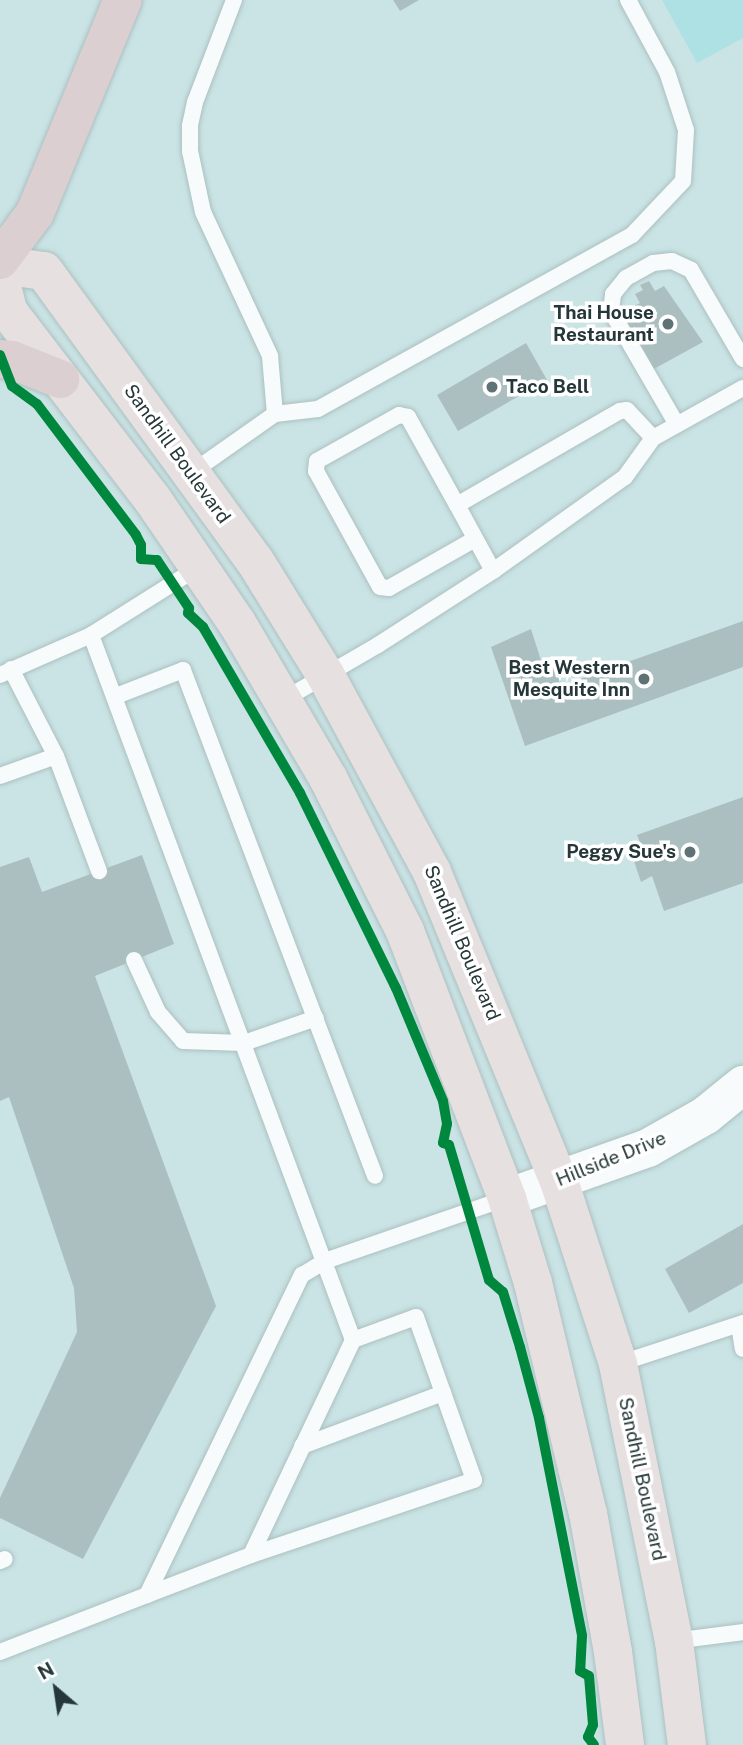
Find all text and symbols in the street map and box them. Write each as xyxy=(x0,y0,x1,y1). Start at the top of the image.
place label: Thai House Restaurant xyxy=(553,302,654,346)
marker: Thai House Restaurant xyxy=(660,316,676,332)
place label: Taco Bell xyxy=(506,376,589,398)
marker: Taco Bell xyxy=(484,379,500,395)
street label: Sandhill Boulevard xyxy=(119,380,235,528)
place label: Best Western Mesquite Inn xyxy=(508,657,630,701)
marker: Best Western Mesquite Inn xyxy=(636,671,652,687)
place label: Peggy Sue's xyxy=(566,841,676,863)
marker: Peggy Sue's xyxy=(682,844,698,860)
street label: Sandhill Boulevard xyxy=(419,862,505,1024)
street label: Hillside Drive xyxy=(553,1127,669,1191)
street label: Sandhill Boulevard xyxy=(614,1395,670,1563)
north arrow xyxy=(21,1654,91,1724)
text: N xyxy=(34,1657,58,1684)

